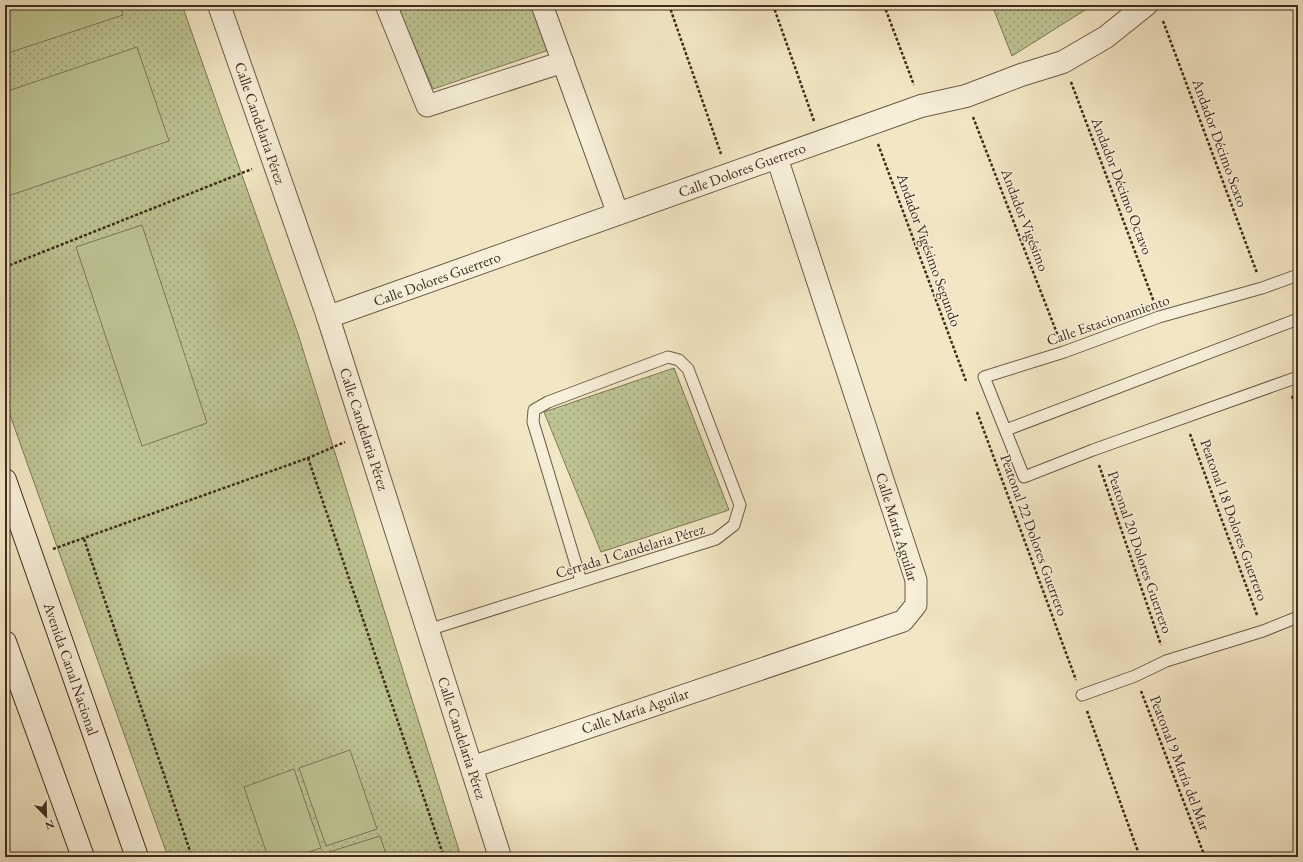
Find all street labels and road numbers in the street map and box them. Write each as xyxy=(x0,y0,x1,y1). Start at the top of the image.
street label: Calle Candelaria Pérez xyxy=(231,59,290,187)
street label: Andador Décimo Sexto xyxy=(1188,75,1252,210)
street label: Andador Décimo Octavo xyxy=(1087,114,1157,257)
street label: Calle Dolores Guerrero xyxy=(676,138,808,201)
street label: Andador Vigésimo xyxy=(997,165,1054,274)
street label: Andador Vigésimo Segundo xyxy=(893,170,966,329)
street label: Calle Dolores Guerrero xyxy=(371,247,503,310)
street label: Calle Estacionamiento xyxy=(1044,290,1172,350)
street label: Calle Candelaria Pérez xyxy=(336,365,393,493)
street label: Peatonal 18 Dolores Guerrero xyxy=(1196,436,1273,603)
street label: Peatonal 22 Dolores Guerrero xyxy=(996,451,1073,618)
street label: Peatonal 20 Dolores Guerrero xyxy=(1104,468,1177,636)
street label: Calle María Aguilar xyxy=(872,470,923,583)
street label: Cerrada 1 Candelaria Pérez xyxy=(553,519,707,582)
street label: Avenida Canal Nacional xyxy=(39,599,103,738)
street label: Calle Candelaria Pérez xyxy=(434,674,491,802)
street label: Calle María Aguilar xyxy=(578,683,691,738)
street label: Peatonal 9 María del Mar xyxy=(1146,693,1215,833)

